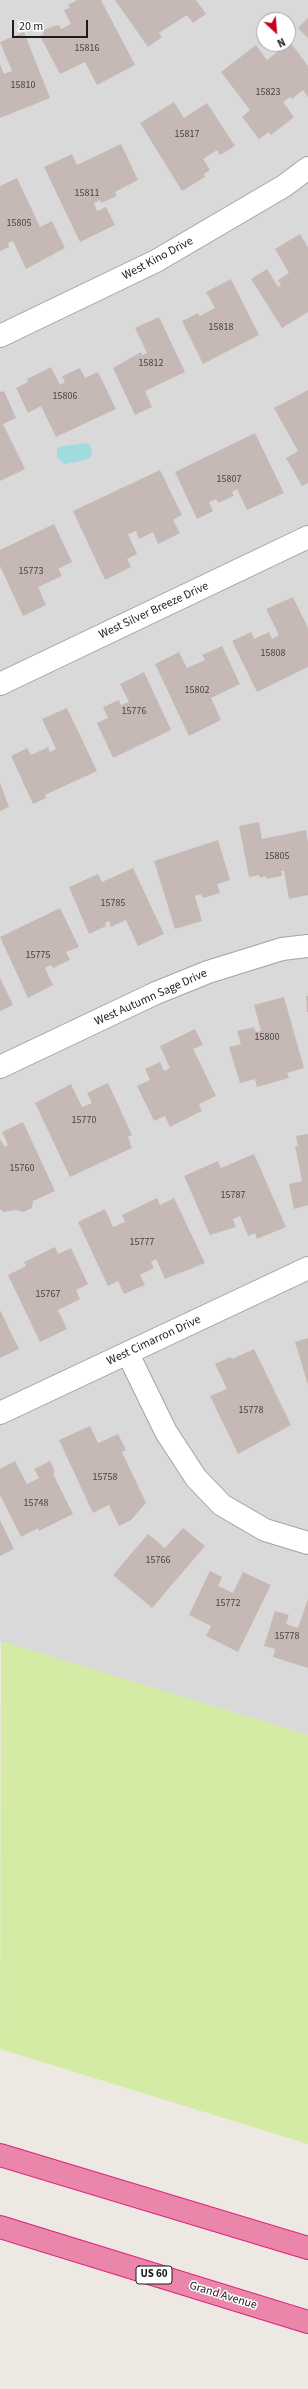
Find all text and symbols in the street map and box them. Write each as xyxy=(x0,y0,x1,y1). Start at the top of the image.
scale bar xyxy=(14,12,90,38)
north arrow xyxy=(256,12,296,52)
text: 20 m xyxy=(19,18,43,35)
text: N xyxy=(274,34,288,51)
house number: 15816 xyxy=(75,43,99,55)
house number: 15810 xyxy=(11,80,35,92)
house number: 15823 xyxy=(256,87,280,99)
house number: 15817 xyxy=(175,129,199,141)
house number: 15811 xyxy=(75,188,99,200)
house number: 15805 xyxy=(7,218,31,230)
street label: West Kino Drive xyxy=(120,234,196,284)
house number: 15818 xyxy=(209,322,233,334)
house number: 15812 xyxy=(139,358,163,370)
house number: 15806 xyxy=(53,391,77,403)
house number: 15807 xyxy=(217,474,241,486)
house number: 15773 xyxy=(19,566,43,578)
street label: West Silver Breeze Drive xyxy=(97,579,211,643)
house number: 15808 xyxy=(261,648,285,660)
house number: 15802 xyxy=(185,685,209,697)
house number: 15776 xyxy=(122,706,146,718)
house number: 15805 xyxy=(265,851,289,863)
house number: 15785 xyxy=(101,898,125,910)
house number: 15775 xyxy=(26,950,50,962)
street label: West Autumn Sage Drive xyxy=(92,967,210,1029)
house number: 15800 xyxy=(255,1032,279,1044)
house number: 15770 xyxy=(72,1115,96,1127)
house number: 15760 xyxy=(10,1163,34,1175)
house number: 15787 xyxy=(221,1190,245,1202)
house number: 15777 xyxy=(130,1237,154,1249)
house number: 15767 xyxy=(36,1289,60,1301)
street label: West Cimarron Drive xyxy=(105,1313,203,1369)
house number: 15778 xyxy=(239,1405,263,1417)
house number: 15758 xyxy=(93,1472,117,1484)
house number: 15748 xyxy=(24,1498,48,1510)
house number: 15766 xyxy=(146,1555,170,1567)
house number: 15772 xyxy=(216,1598,240,1610)
house number: 15778 xyxy=(275,1631,299,1643)
road number: US 60 xyxy=(136,2266,172,2284)
street label: Grand Avenue xyxy=(187,2279,259,2313)

